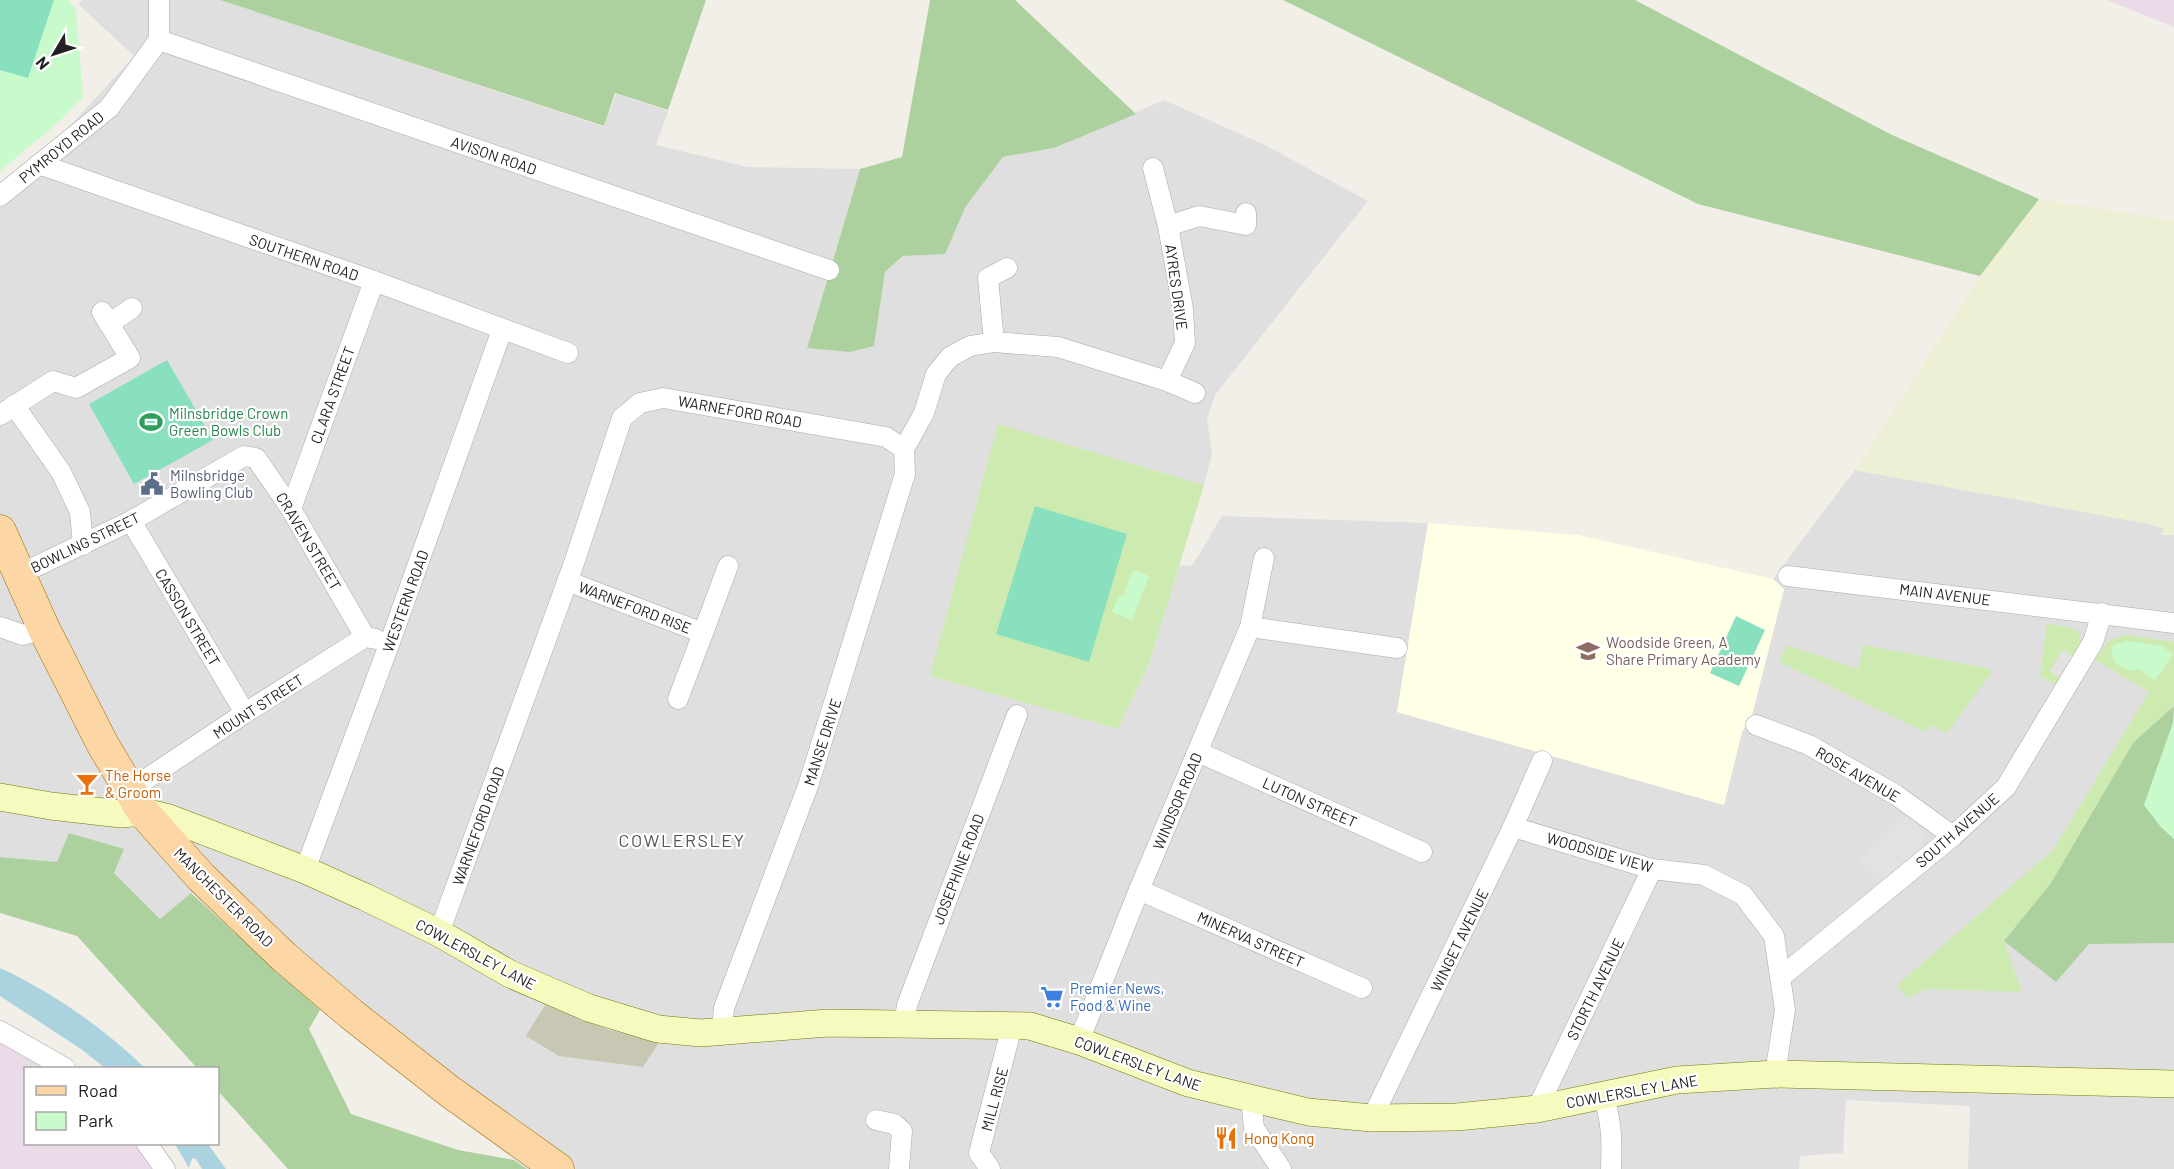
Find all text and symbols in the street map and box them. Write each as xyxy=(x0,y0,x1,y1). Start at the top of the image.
north arrow xyxy=(24,24,84,84)
text: N xyxy=(31,54,53,74)
street label: PYMROYD ROAD xyxy=(15,107,107,187)
street label: AVISON ROAD xyxy=(449,132,539,178)
street label: SOUTHERN ROAD xyxy=(247,230,361,284)
street label: AYRES DRIVE xyxy=(1162,243,1192,331)
street label: CLARA STREET xyxy=(306,344,358,446)
street label: WARNEFORD ROAD xyxy=(677,391,803,431)
place label: Milnsbridge Crown Green Bowls Club xyxy=(169,404,288,439)
sports icon: Milnsbridge Crown Green Bowls Club xyxy=(138,409,164,435)
place label: Milnsbridge Bowling Club xyxy=(170,466,253,501)
public building icon: Milnsbridge Bowling Club xyxy=(139,471,165,497)
street label: CRAVEN STREET xyxy=(273,489,345,593)
street label: BOWLING STREET xyxy=(27,508,143,576)
street label: WESTERN ROAD xyxy=(378,548,432,654)
street label: CASSON STREET xyxy=(152,565,224,669)
street label: WARNEFORD RISE xyxy=(576,577,694,637)
street label: MAIN AVENUE xyxy=(1898,579,1992,609)
place label: Woodside Green, A Share Primary Academy xyxy=(1606,633,1761,668)
school or university icon: Woodside Green, A Share Primary Academy xyxy=(1575,638,1601,664)
street label: MOUNT STREET xyxy=(209,670,307,742)
street label: MANSE DRIVE xyxy=(799,696,845,788)
street label: ROSE AVENUE xyxy=(1813,743,1903,805)
street label: WINDSOR ROAD xyxy=(1149,750,1205,852)
street label: WARNEFORD ROAD xyxy=(448,764,508,888)
place label: The Horse & Groom xyxy=(105,766,171,801)
bar icon: The Horse & Groom xyxy=(74,771,100,797)
street label: LUTON STREET xyxy=(1260,773,1360,831)
street label: SOUTH AVENUE xyxy=(1912,789,2002,871)
street label: JOSEPHINE ROAD xyxy=(929,811,987,927)
street label: WOODSIDE VIEW xyxy=(1545,828,1655,876)
district label: COWLERSLEY xyxy=(619,829,745,851)
street label: MANCHESTER ROAD xyxy=(171,844,277,950)
street label: WINGET AVENUE xyxy=(1426,886,1492,994)
street label: MINERVA STREET xyxy=(1195,907,1307,971)
street label: COWLERSLEY LANE xyxy=(413,915,539,993)
street label: STORTH AVENUE xyxy=(1563,935,1627,1043)
place label: Premier News, Food & Wine xyxy=(1070,979,1164,1014)
supermarket icon: Premier News, Food & Wine xyxy=(1039,984,1065,1010)
street label: COWLERSLEY LANE xyxy=(1072,1032,1204,1094)
street label: MILL RISE xyxy=(977,1065,1011,1133)
legend xyxy=(24,1067,219,1145)
street label: COWLERSLEY LANE xyxy=(1565,1071,1699,1111)
text: Road xyxy=(78,1079,118,1101)
text: Park xyxy=(78,1109,113,1131)
restaurant icon: Hong Kong xyxy=(1213,1125,1239,1151)
place label: Hong Kong xyxy=(1244,1129,1314,1147)

